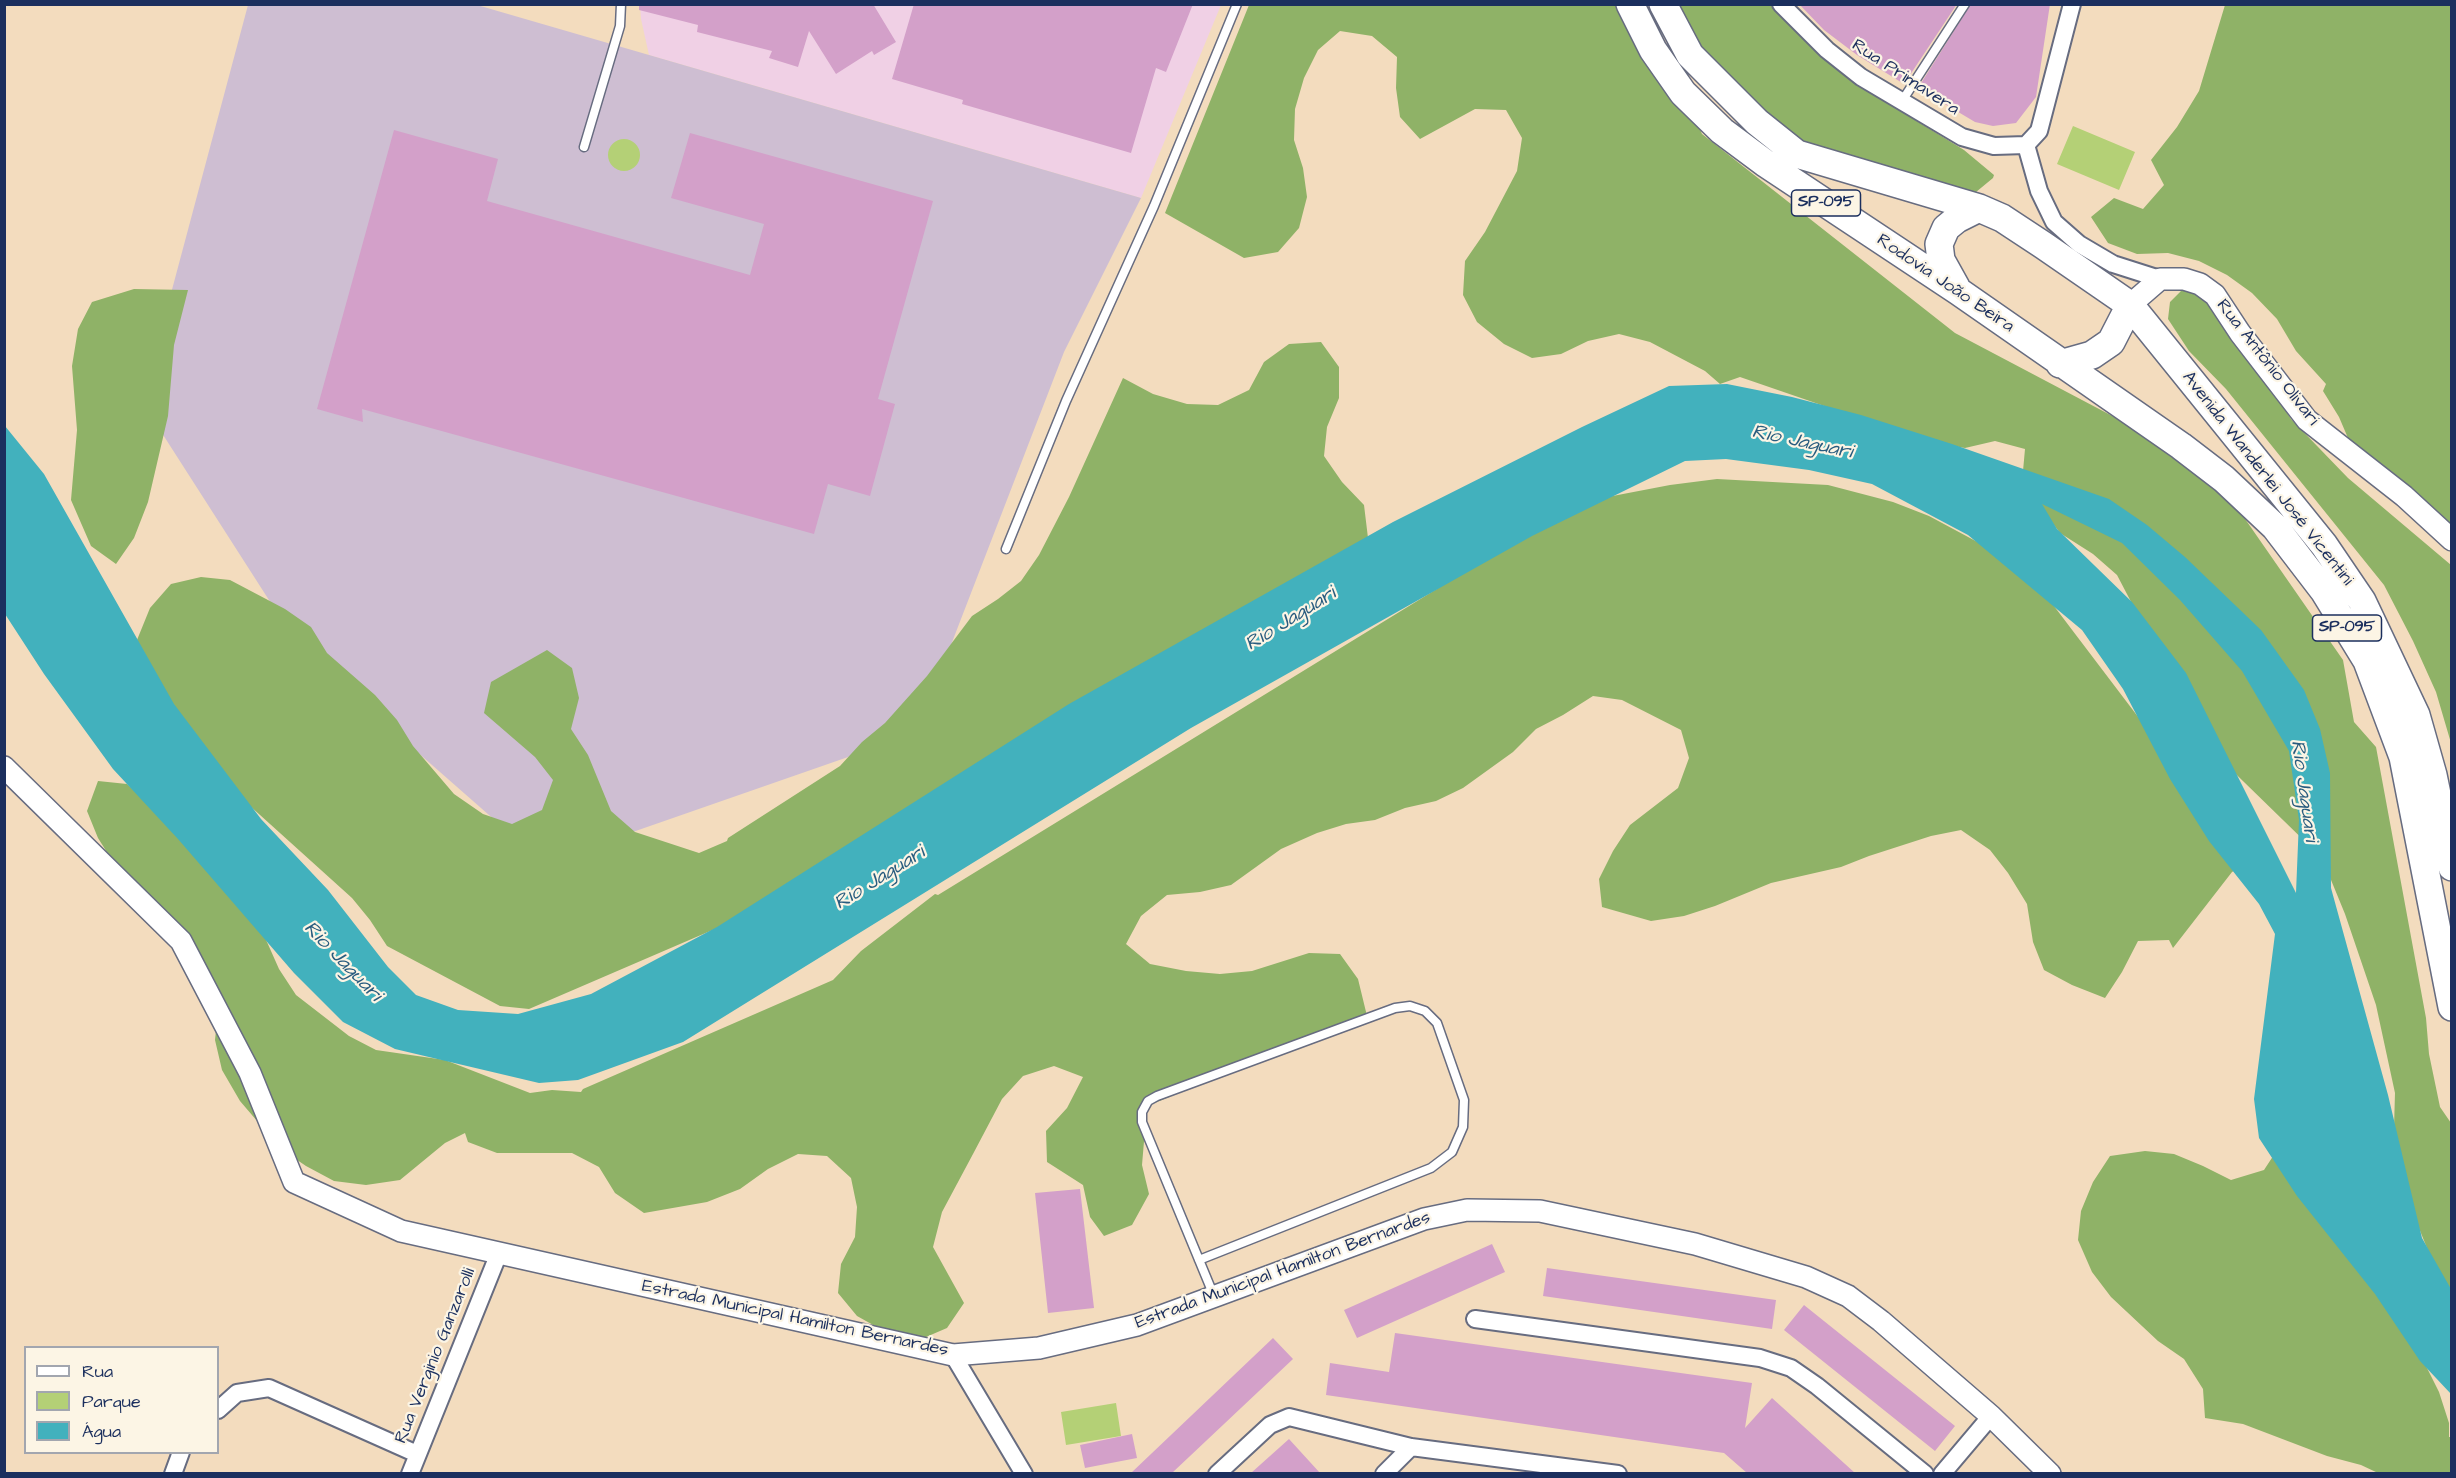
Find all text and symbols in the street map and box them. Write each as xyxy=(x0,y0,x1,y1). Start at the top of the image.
street label: Rua Primavera xyxy=(1847,35,1963,121)
road number: SP-095 xyxy=(1792,190,1860,216)
street label: Rodovia João Beira xyxy=(1872,230,2018,338)
street label: Rua Antônio Olivari xyxy=(2211,296,2323,430)
street label: Avenida Wanderlei José Vicentini xyxy=(2177,368,2357,590)
water label: Rio Jaguari xyxy=(1750,421,1854,465)
water label: Rio Jaguari xyxy=(1241,583,1341,657)
road number: SP-095 xyxy=(2312,615,2382,641)
water label: Rio Jaguari xyxy=(2284,739,2322,843)
water label: Rio Jaguari xyxy=(830,842,930,916)
water label: Rio Jaguari xyxy=(298,917,386,1007)
street label: Estrada Municipal Hamilton Bernardes xyxy=(1132,1207,1434,1335)
street label: Rua Verginio Ganzarolli xyxy=(391,1265,481,1447)
street label: Estrada Municipal Hamilton Bernardes xyxy=(640,1276,950,1362)
legend xyxy=(24,1346,219,1454)
text: Rua xyxy=(82,1359,113,1384)
text: Parque xyxy=(82,1389,141,1414)
text: Água xyxy=(82,1419,121,1444)

